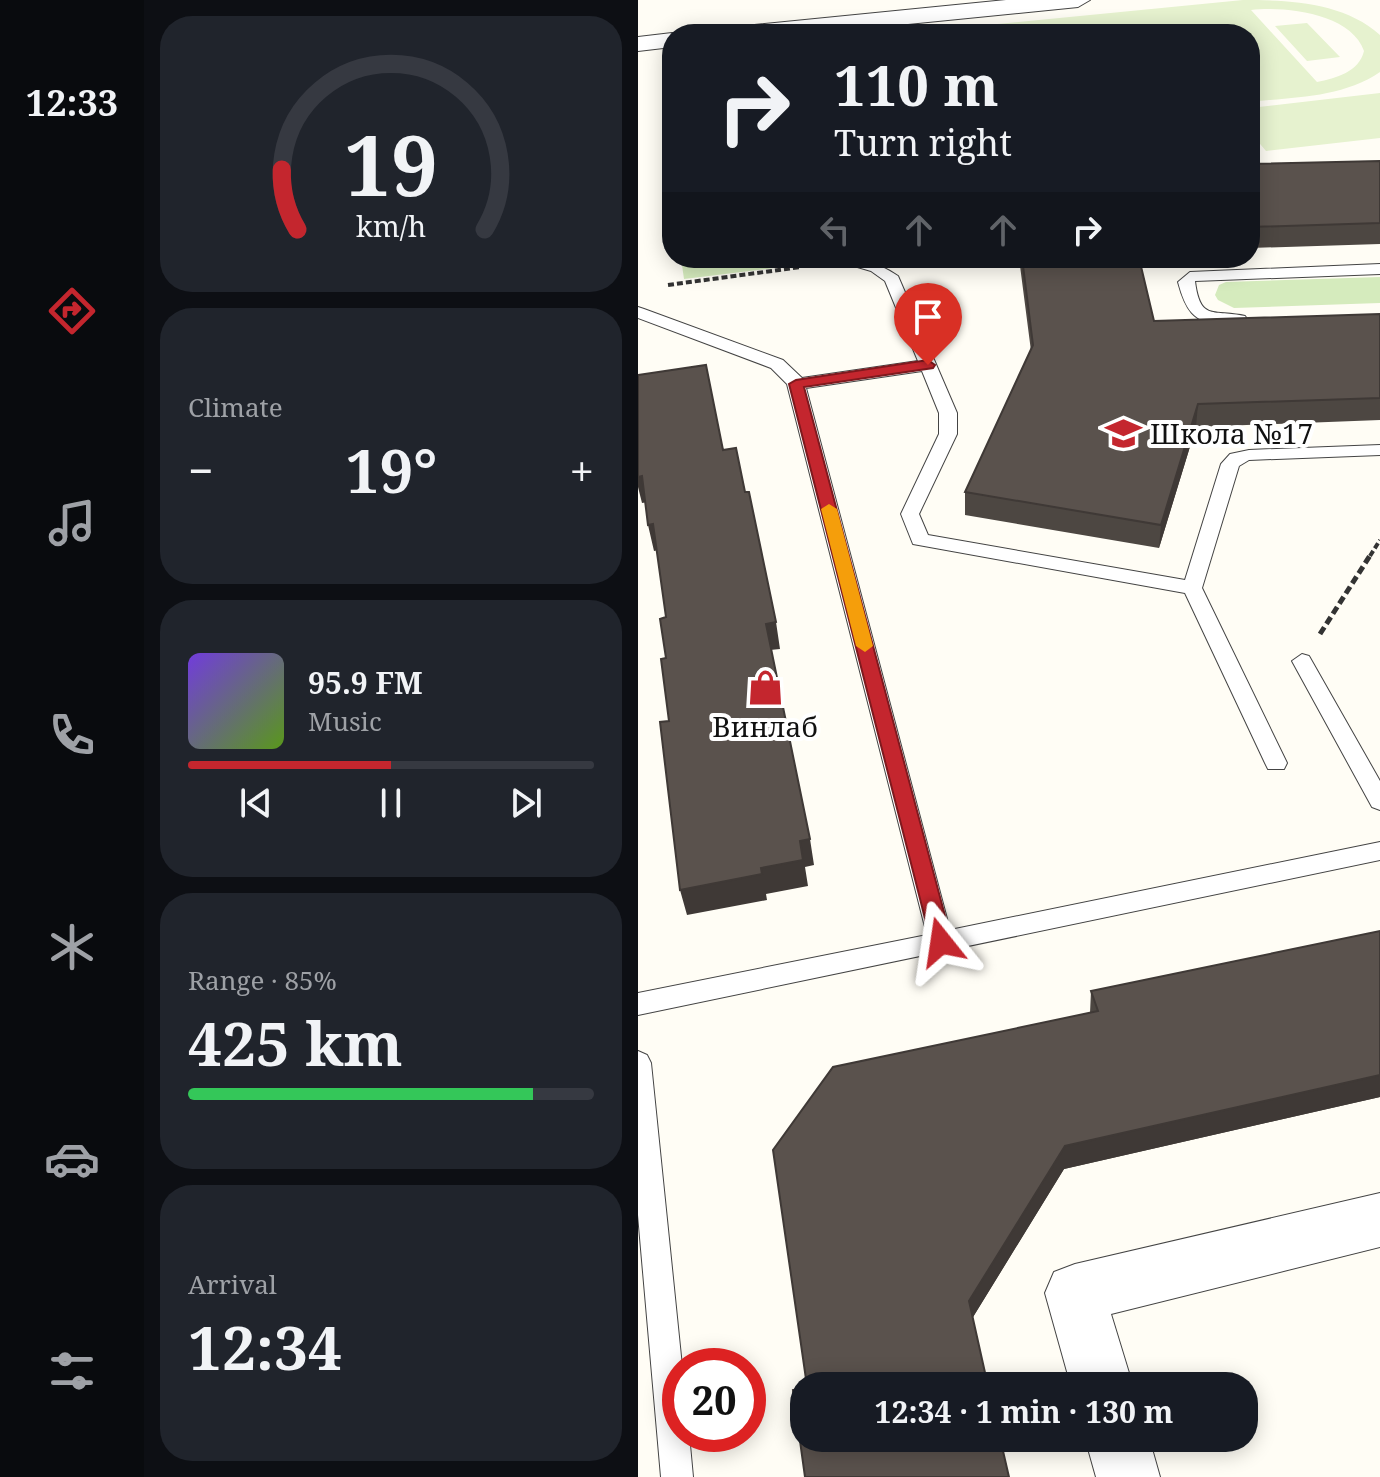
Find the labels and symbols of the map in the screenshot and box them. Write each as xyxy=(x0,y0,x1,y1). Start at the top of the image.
pin xyxy=(894,283,962,365)
place label: Школа №17 xyxy=(1150,414,1313,452)
school or university icon: Школа №17 xyxy=(1105,415,1143,453)
shop icon: Винлаб xyxy=(746,668,784,706)
place label: Винлаб xyxy=(712,707,818,745)
position arrow xyxy=(899,900,983,984)
speed limit sign: 20 xyxy=(662,1348,766,1452)

